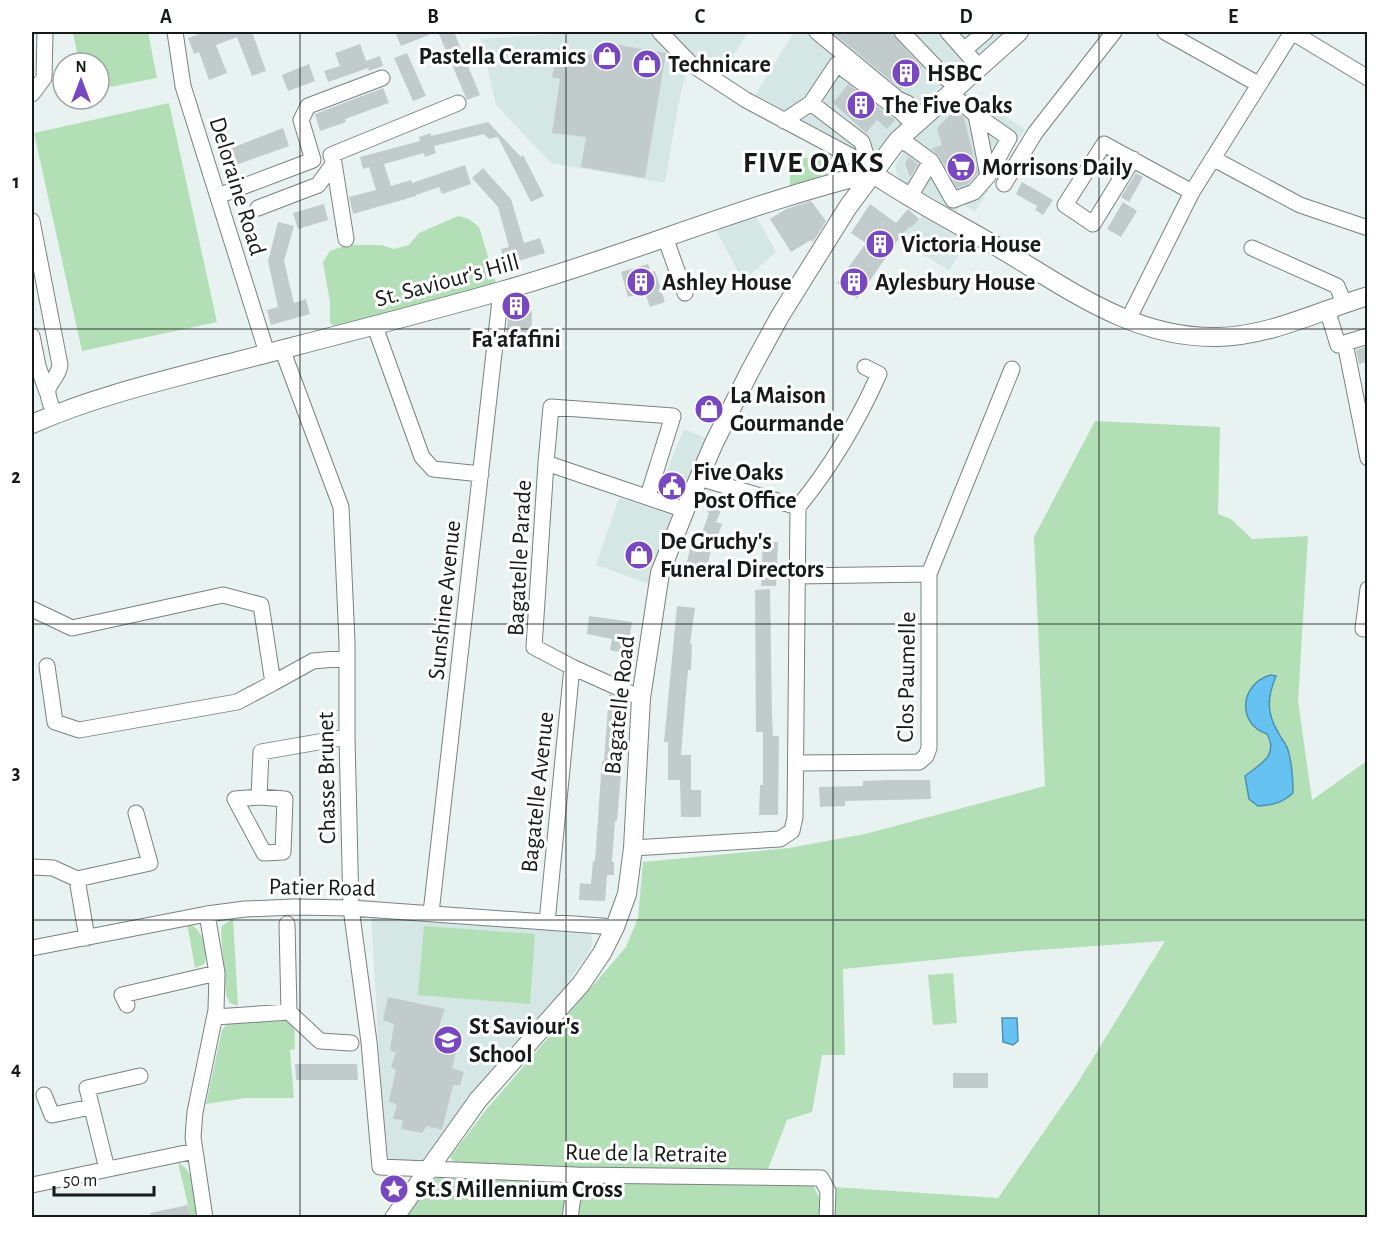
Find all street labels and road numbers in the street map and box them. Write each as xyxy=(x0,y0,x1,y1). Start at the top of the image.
street label: Deloraine Road xyxy=(205,114,270,258)
street label: St. Saviour's Hill xyxy=(373,250,522,312)
street label: Bagatelle Parade xyxy=(504,479,536,637)
street label: Sunshine Avenue xyxy=(425,519,465,681)
street label: Clos Paumelle xyxy=(894,611,920,743)
street label: Bagatelle Road xyxy=(601,635,639,776)
street label: Bagatelle Avenue xyxy=(518,710,558,874)
street label: Chasse Brunet xyxy=(314,711,340,844)
street label: Patier Road xyxy=(268,875,376,901)
street label: Rue de la Retraite xyxy=(565,1141,727,1167)

